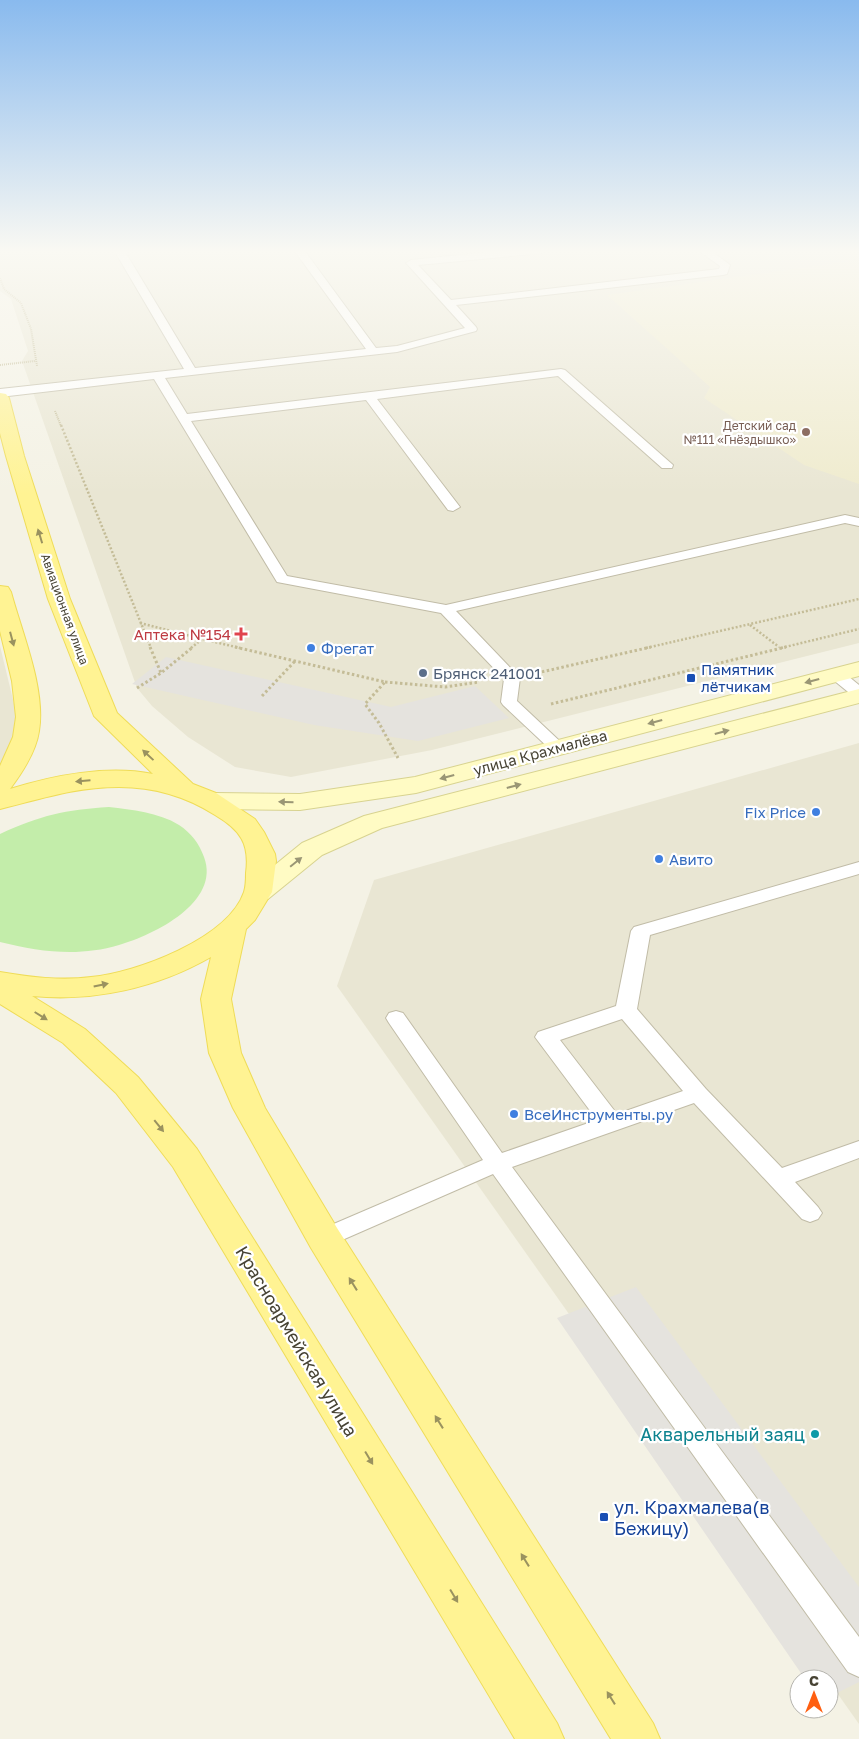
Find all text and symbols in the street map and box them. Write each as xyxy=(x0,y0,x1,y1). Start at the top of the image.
place label: Детский сад №111 «Гнёздышко» xyxy=(684,418,796,447)
marker: Детский сад №111 «Гнёздышко» xyxy=(800,426,812,438)
one-way arrow xyxy=(35,528,43,543)
street label: Авиационная улица xyxy=(38,551,92,667)
place label: Аптека №154 xyxy=(134,625,231,643)
marker: Аптека №154 xyxy=(235,628,247,640)
one-way arrow xyxy=(8,632,16,647)
place label: Фрегат xyxy=(321,639,375,657)
marker: Фрегат xyxy=(305,642,317,654)
place label: Памятник лётчикам xyxy=(701,660,775,695)
place label: Брянск 241001 xyxy=(433,664,541,682)
marker: Брянск 241001 xyxy=(417,667,429,679)
marker: Памятник лётчикам xyxy=(685,672,697,684)
one-way arrow xyxy=(804,677,819,685)
one-way arrow xyxy=(647,718,662,726)
street label: улица Крахмалёва xyxy=(471,725,609,779)
one-way arrow xyxy=(714,727,729,735)
one-way arrow xyxy=(143,749,155,761)
one-way arrow xyxy=(439,773,454,781)
one-way arrow xyxy=(75,777,91,785)
one-way arrow xyxy=(506,782,521,790)
one-way arrow xyxy=(278,798,294,806)
place label: Fix Price xyxy=(744,803,806,821)
marker: Fix Price xyxy=(810,806,822,818)
place label: Авито xyxy=(669,850,713,868)
marker: Авито xyxy=(653,853,665,865)
one-way arrow xyxy=(289,857,302,868)
one-way arrow xyxy=(93,981,108,989)
one-way arrow xyxy=(35,1011,48,1020)
place label: ВсеИнструменты.ру xyxy=(524,1105,674,1123)
marker: ВсеИнструменты.ру xyxy=(508,1108,520,1120)
one-way arrow xyxy=(154,1119,165,1132)
street label: Красноармейская улица xyxy=(231,1242,363,1440)
one-way arrow xyxy=(348,1278,357,1291)
one-way arrow xyxy=(434,1416,443,1429)
place label: Акварельный заяц xyxy=(640,1423,805,1445)
marker: Акварельный заяц xyxy=(809,1428,821,1440)
one-way arrow xyxy=(364,1451,374,1464)
place label: ул. Крахмалева(в Бежицу) xyxy=(614,1496,769,1539)
marker: ул. Крахмалева(в Бежицу) xyxy=(598,1511,610,1523)
one-way arrow xyxy=(520,1553,530,1566)
one-way arrow xyxy=(449,1590,458,1603)
north arrow xyxy=(789,1669,839,1719)
text: С xyxy=(809,1672,819,1689)
one-way arrow xyxy=(607,1691,616,1704)

